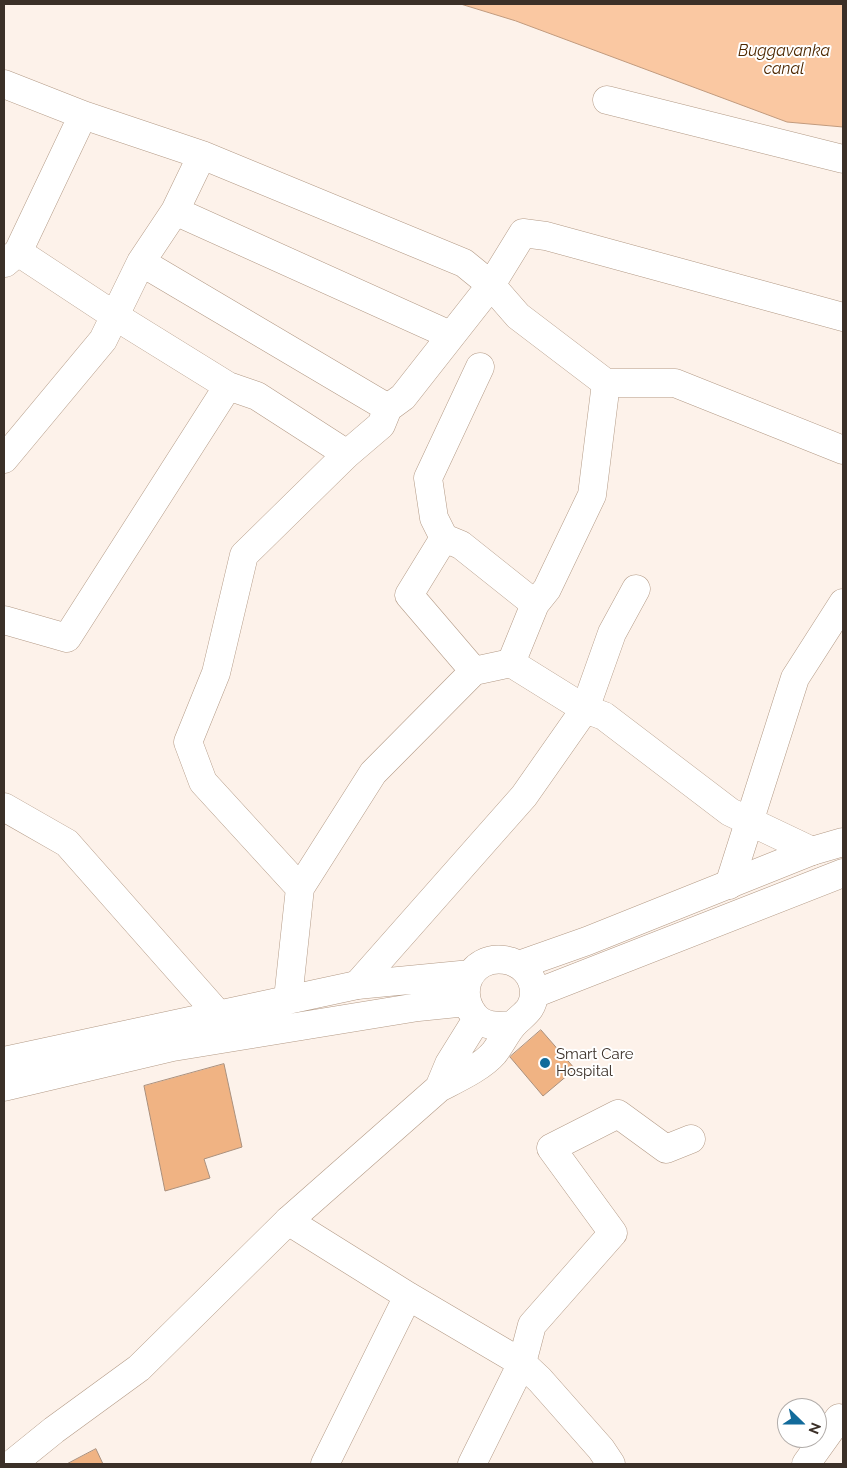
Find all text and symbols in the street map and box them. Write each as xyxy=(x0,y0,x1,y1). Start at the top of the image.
water label: Buggavanka canal xyxy=(738,41,830,79)
place label: Smart Care Hospital xyxy=(556,1045,633,1080)
marker: Smart Care Hospital xyxy=(538,1056,552,1070)
north arrow xyxy=(777,1398,827,1448)
text: N xyxy=(806,1420,824,1436)

